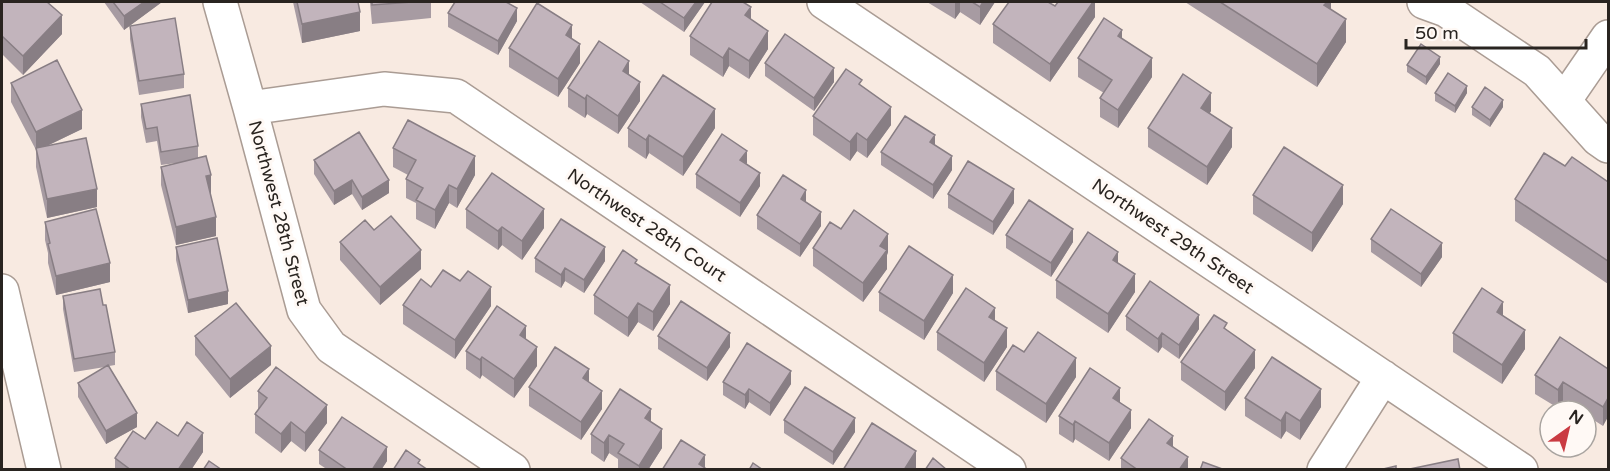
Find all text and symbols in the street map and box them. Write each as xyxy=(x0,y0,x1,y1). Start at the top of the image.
scale bar xyxy=(1406,12,1586,50)
text: 50 m xyxy=(1415,22,1459,44)
street label: Northwest 28th Street xyxy=(244,118,314,308)
street label: Northwest 28th Court xyxy=(563,164,731,287)
street label: Northwest 29th Street xyxy=(1088,174,1258,299)
north arrow xyxy=(1538,399,1598,459)
text: N xyxy=(1565,406,1587,429)

